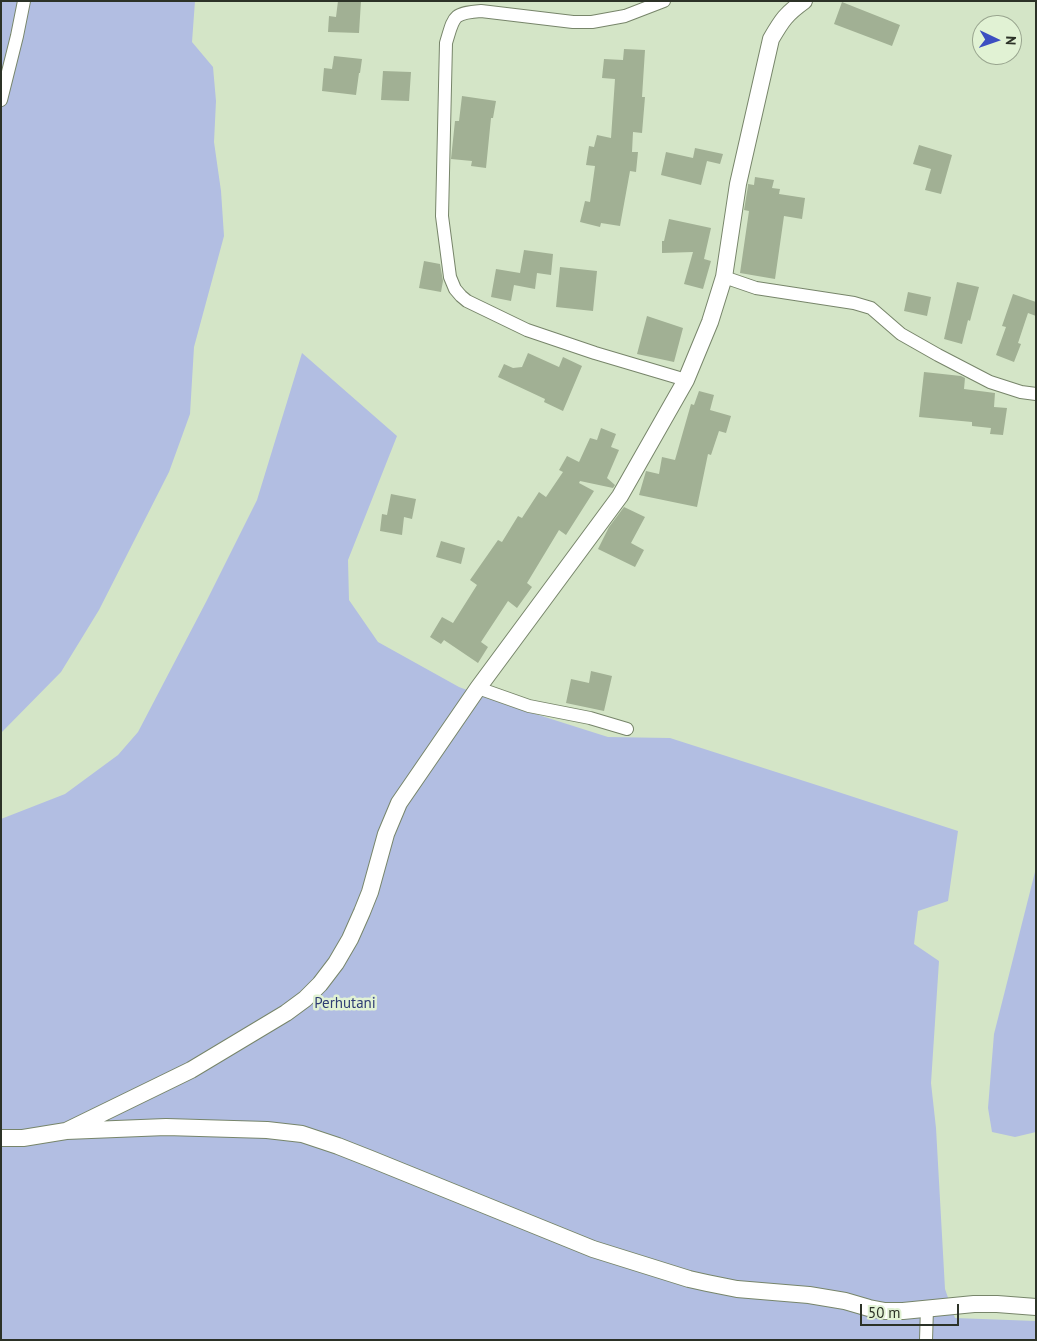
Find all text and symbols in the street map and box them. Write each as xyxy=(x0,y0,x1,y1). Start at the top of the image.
north arrow xyxy=(972,15,1022,65)
text: N xyxy=(1002,36,1020,46)
park label: Perhutani xyxy=(314,995,376,1013)
scale bar xyxy=(862,1294,961,1326)
text: 50 m xyxy=(868,1303,901,1322)

